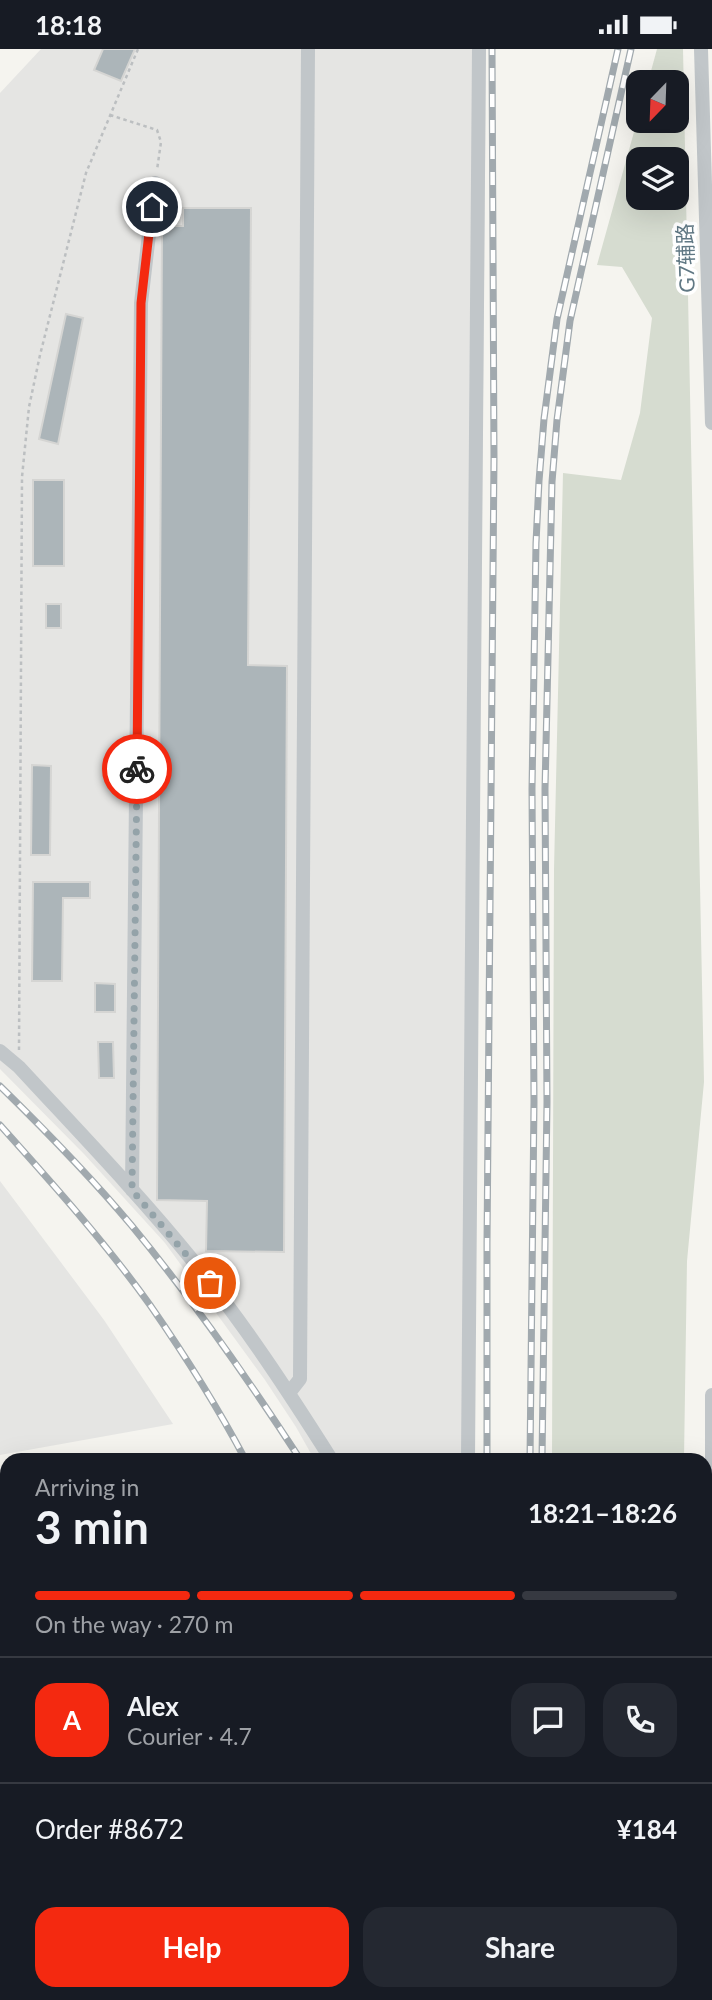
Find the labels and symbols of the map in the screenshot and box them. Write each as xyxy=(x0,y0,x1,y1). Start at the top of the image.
north arrow xyxy=(626,70,690,133)
pin xyxy=(122,177,182,237)
street label: G7辅路 xyxy=(671,223,699,293)
courier xyxy=(102,734,172,804)
pin xyxy=(180,1253,240,1313)

